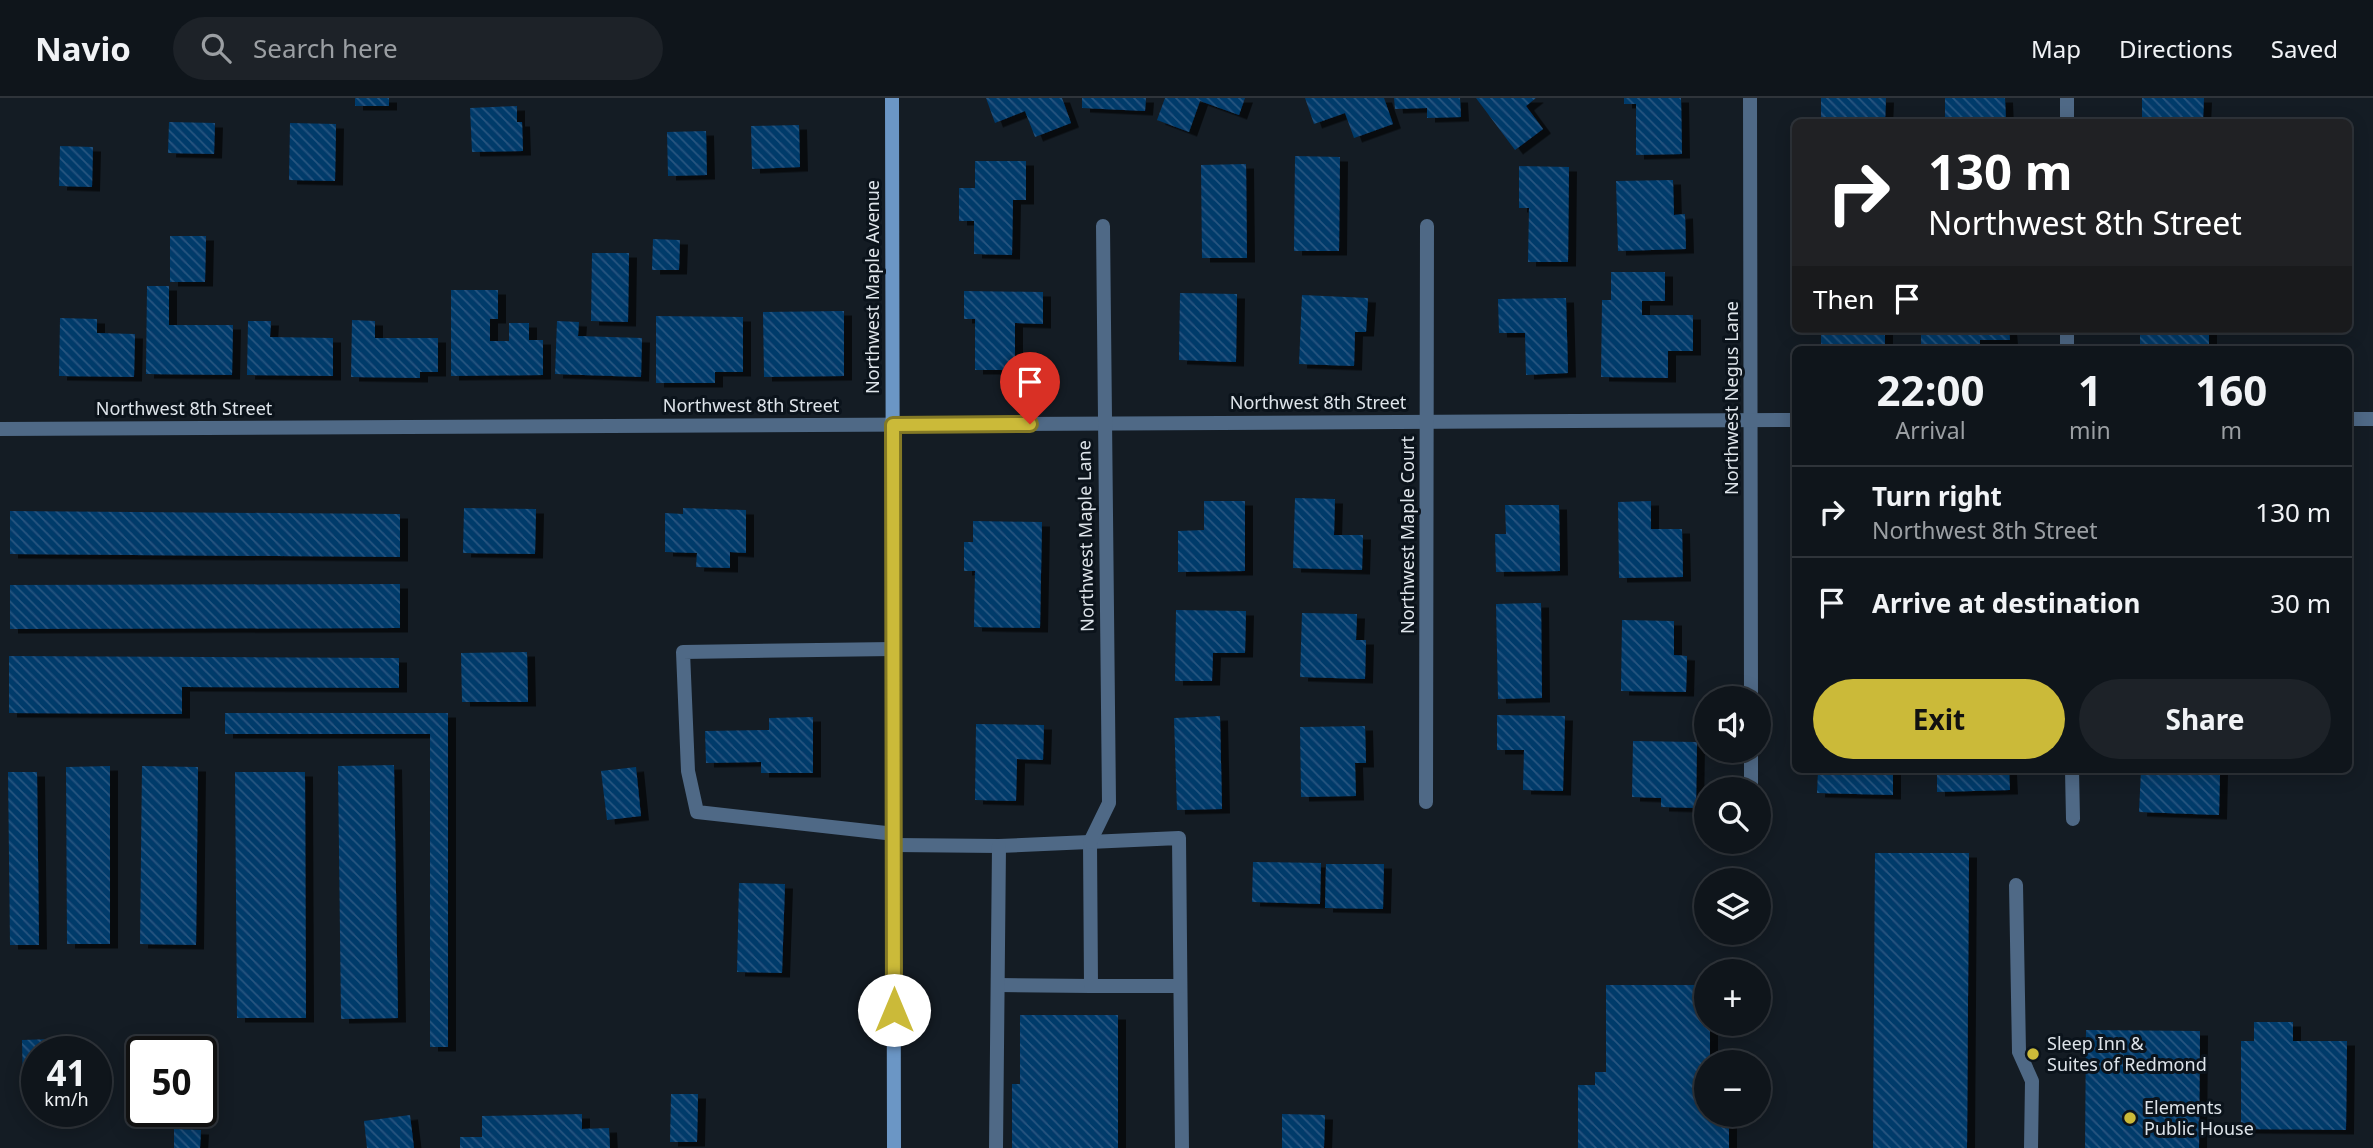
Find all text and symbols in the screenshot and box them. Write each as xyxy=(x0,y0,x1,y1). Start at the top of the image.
search box xyxy=(173,17,663,80)
text: Navio xyxy=(35,26,131,71)
icon: search xyxy=(197,29,235,67)
text: Search here xyxy=(253,30,398,66)
text: Map xyxy=(2031,32,2081,65)
text: Directions xyxy=(2119,32,2233,65)
text: Saved xyxy=(2271,32,2338,65)
text: 130 m xyxy=(1928,138,2073,204)
icon: right xyxy=(1813,147,1904,238)
street label: Northwest Maple Avenue xyxy=(860,180,884,394)
text: Northwest 8th Street xyxy=(1928,201,2242,244)
icon: arrive xyxy=(1888,280,1926,318)
text: Then xyxy=(1813,281,1874,317)
street label: Northwest Negus Lane xyxy=(1719,301,1743,495)
pin xyxy=(1000,352,1060,424)
text: 22:00 xyxy=(1877,361,1984,418)
text: 1 xyxy=(2078,361,2102,418)
text: 160 xyxy=(2195,361,2267,418)
icon: arrive xyxy=(1011,363,1049,401)
street label: Northwest 8th Street xyxy=(1230,390,1407,414)
street label: Northwest 8th Street xyxy=(663,393,840,417)
street label: Northwest 8th Street xyxy=(96,396,273,420)
text: Arrival xyxy=(1895,414,1966,446)
text: min xyxy=(2069,414,2111,446)
text: m xyxy=(2221,414,2242,446)
street label: Northwest Maple Court xyxy=(1395,435,1419,634)
street label: Northwest Maple Lane xyxy=(1071,440,1099,632)
text: Turn right xyxy=(1872,478,2002,514)
icon: right xyxy=(1813,493,1851,531)
text: 130 m xyxy=(2255,494,2331,530)
text: Northwest 8th Street xyxy=(1872,514,2098,546)
icon: arrive xyxy=(1813,584,1851,622)
text: Arrive at destination xyxy=(1872,585,2141,621)
text: 30 m xyxy=(2270,585,2331,621)
button: Exit xyxy=(1813,679,2065,759)
button: Share xyxy=(2079,679,2331,759)
map controls xyxy=(1694,686,1771,1127)
button: sound xyxy=(1694,686,1771,763)
button: search xyxy=(1694,777,1771,854)
button: layers xyxy=(1694,868,1771,945)
button: + xyxy=(1694,959,1771,1036)
position arrow xyxy=(857,973,931,1047)
place label: Sleep Inn & Suites of Redmond xyxy=(2047,1031,2207,1076)
speed limit sign: 50 xyxy=(126,1036,217,1127)
marker: Sleep Inn & Suites of Redmond xyxy=(2025,1046,2041,1062)
text: 41 xyxy=(46,1049,87,1096)
button: − xyxy=(1694,1050,1771,1127)
text: km/h xyxy=(44,1087,89,1111)
place label: Elements Public House xyxy=(2144,1095,2254,1140)
marker: Elements Public House xyxy=(2122,1110,2138,1126)

